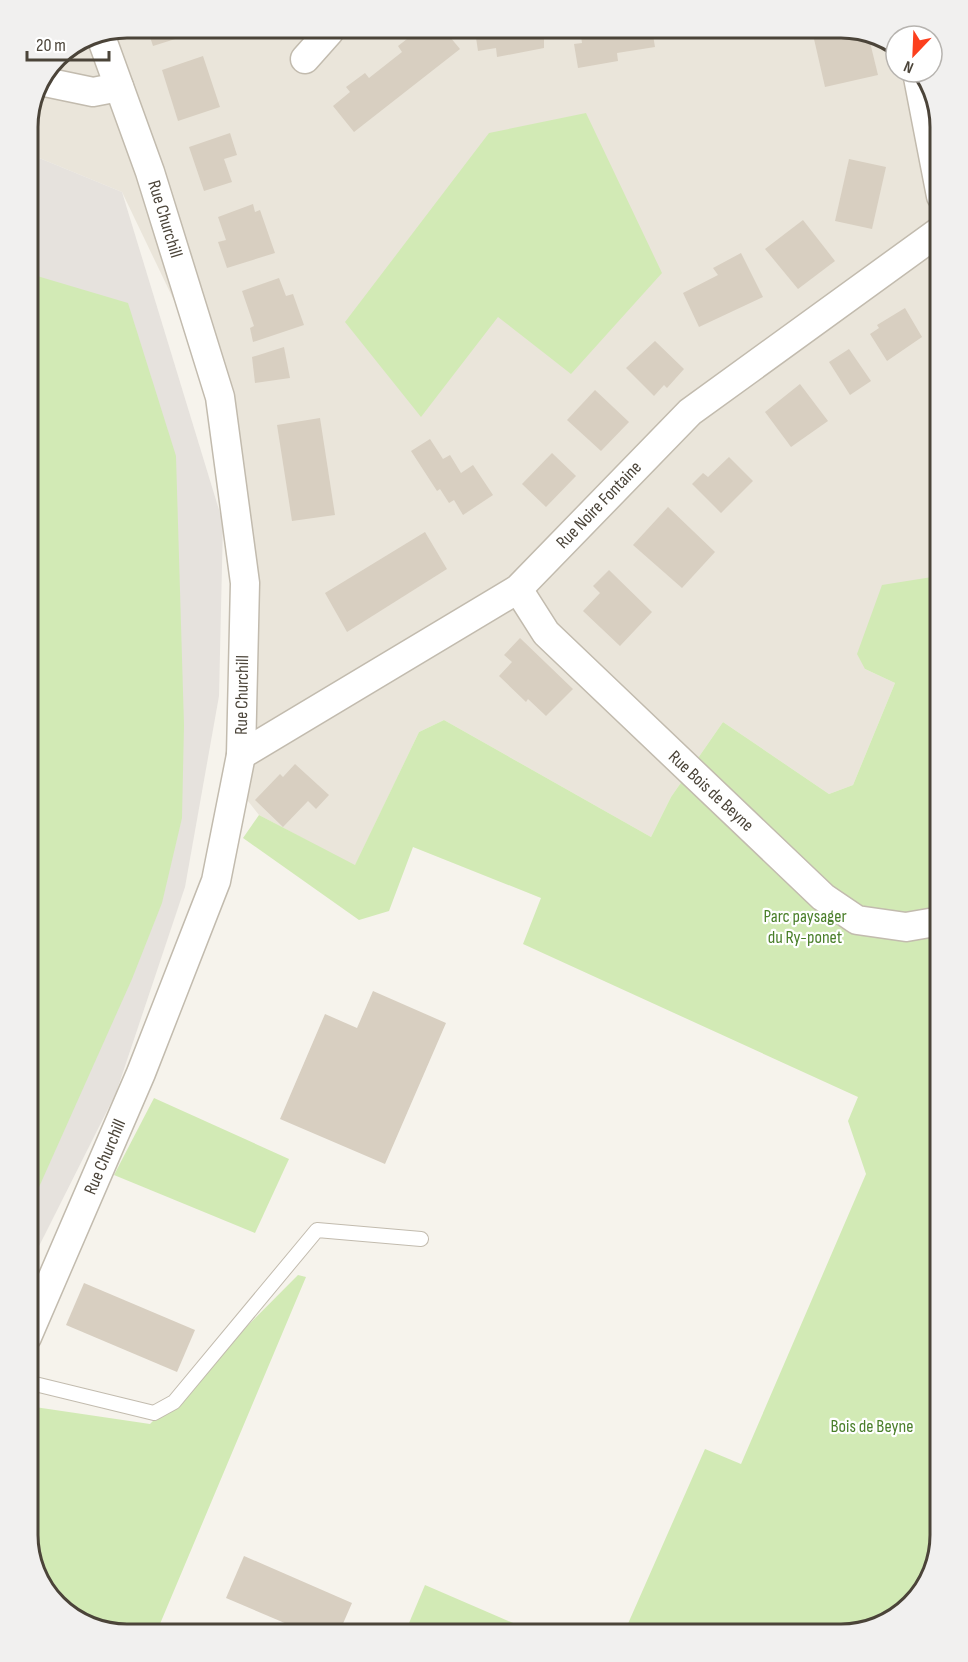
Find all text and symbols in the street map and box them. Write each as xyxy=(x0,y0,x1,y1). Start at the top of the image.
scale bar xyxy=(27,24,110,62)
north arrow xyxy=(884,24,944,84)
text: 20 m xyxy=(36,35,66,56)
text: N xyxy=(901,56,916,77)
street label: Rue Churchill xyxy=(143,178,187,260)
street label: Rue Noire Fontaine xyxy=(552,457,646,553)
street label: Rue Churchill xyxy=(231,655,253,735)
street label: Rue Bois de Beyne xyxy=(664,746,758,836)
park label: Parc paysager du Ry-ponet xyxy=(763,906,847,948)
street label: Rue Churchill xyxy=(80,1116,130,1198)
park label: Bois de Beyne xyxy=(831,1416,913,1437)

